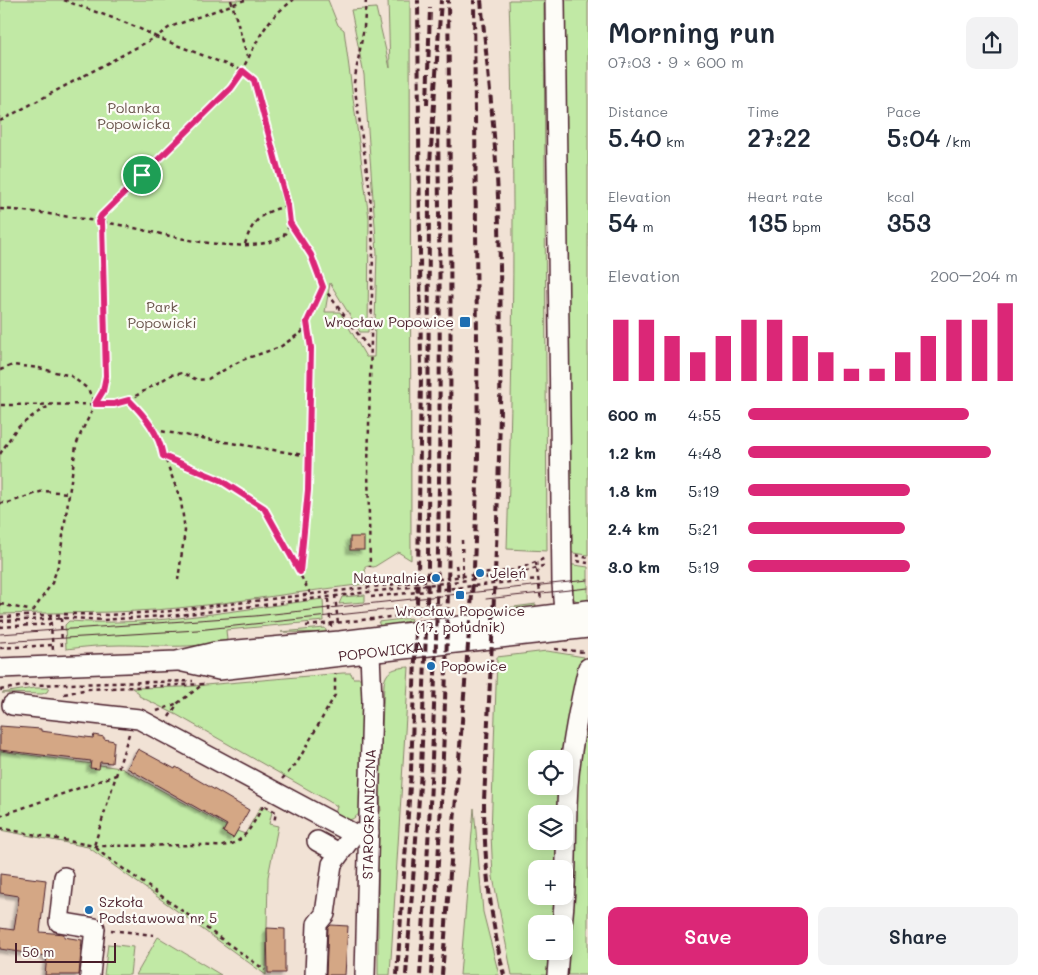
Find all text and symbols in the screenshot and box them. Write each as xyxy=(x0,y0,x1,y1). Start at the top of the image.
text: Morning run xyxy=(608,14,775,50)
button: share xyxy=(966,17,1018,69)
text: 07:03 · 9 × 600 m xyxy=(608,51,744,72)
park label: Polanka Popowicka xyxy=(97,98,171,133)
text: Distance xyxy=(608,102,668,121)
text: Time xyxy=(747,102,779,121)
text: Pace xyxy=(887,102,921,121)
text: 5.40 xyxy=(608,121,662,153)
text: 27:22 xyxy=(747,121,811,153)
text: 5:04 xyxy=(887,121,940,153)
text: km xyxy=(662,132,685,151)
text: /km xyxy=(940,132,971,151)
pin xyxy=(121,154,163,196)
icon: arrive xyxy=(128,161,156,189)
text: Elevation xyxy=(608,187,671,206)
text: Heart rate xyxy=(747,187,823,206)
text: kcal xyxy=(887,187,915,206)
text: 54 xyxy=(608,206,638,238)
text: 135 xyxy=(747,206,788,238)
text: 353 xyxy=(887,206,931,238)
text: m xyxy=(638,217,654,236)
text: bpm xyxy=(788,217,821,236)
text: Elevation xyxy=(608,265,680,286)
text: 200–204 m xyxy=(930,265,1018,286)
park label: Park Popowicki xyxy=(128,297,196,332)
place label: Wrocław Popowice xyxy=(324,312,454,331)
marker: Wrocław Popowice xyxy=(458,315,472,329)
text: 600 m xyxy=(608,404,657,425)
text: 4:55 xyxy=(688,404,721,425)
text: 1.2 km xyxy=(608,442,656,463)
text: 4:48 xyxy=(688,442,721,463)
text: 1.8 km xyxy=(608,480,657,501)
text: 5:19 xyxy=(688,480,719,501)
text: 2.4 km xyxy=(608,518,659,539)
text: 5:21 xyxy=(688,518,718,539)
text: 3.0 km xyxy=(608,556,660,577)
text: 5:19 xyxy=(688,556,719,577)
place label: Jeleń xyxy=(490,563,526,582)
marker: Jeleń xyxy=(474,567,486,579)
place label: Naturalnie xyxy=(353,568,426,587)
marker: Naturalnie xyxy=(430,572,442,584)
marker: Wrocław Popowice (17. południk) xyxy=(454,589,466,601)
place label: Wrocław Popowice (17. południk) xyxy=(395,601,525,636)
street label: POPOWICKA xyxy=(337,637,425,665)
place label: Popowice xyxy=(441,656,507,675)
marker: Popowice xyxy=(425,660,437,672)
street label: STAROGRANICZNA xyxy=(357,749,380,880)
map controls xyxy=(528,750,573,960)
button: locate xyxy=(528,750,573,795)
button: layers xyxy=(528,805,573,850)
button: + xyxy=(528,860,573,905)
place label: Szkoła Podstawowa nr 5 xyxy=(99,892,217,927)
marker: Szkoła Podstawowa nr 5 xyxy=(83,904,95,916)
button: Save xyxy=(608,907,808,965)
button: Share xyxy=(818,907,1018,965)
button: − xyxy=(528,915,573,960)
scale bar xyxy=(15,940,116,963)
text: 50 m xyxy=(22,942,54,961)

